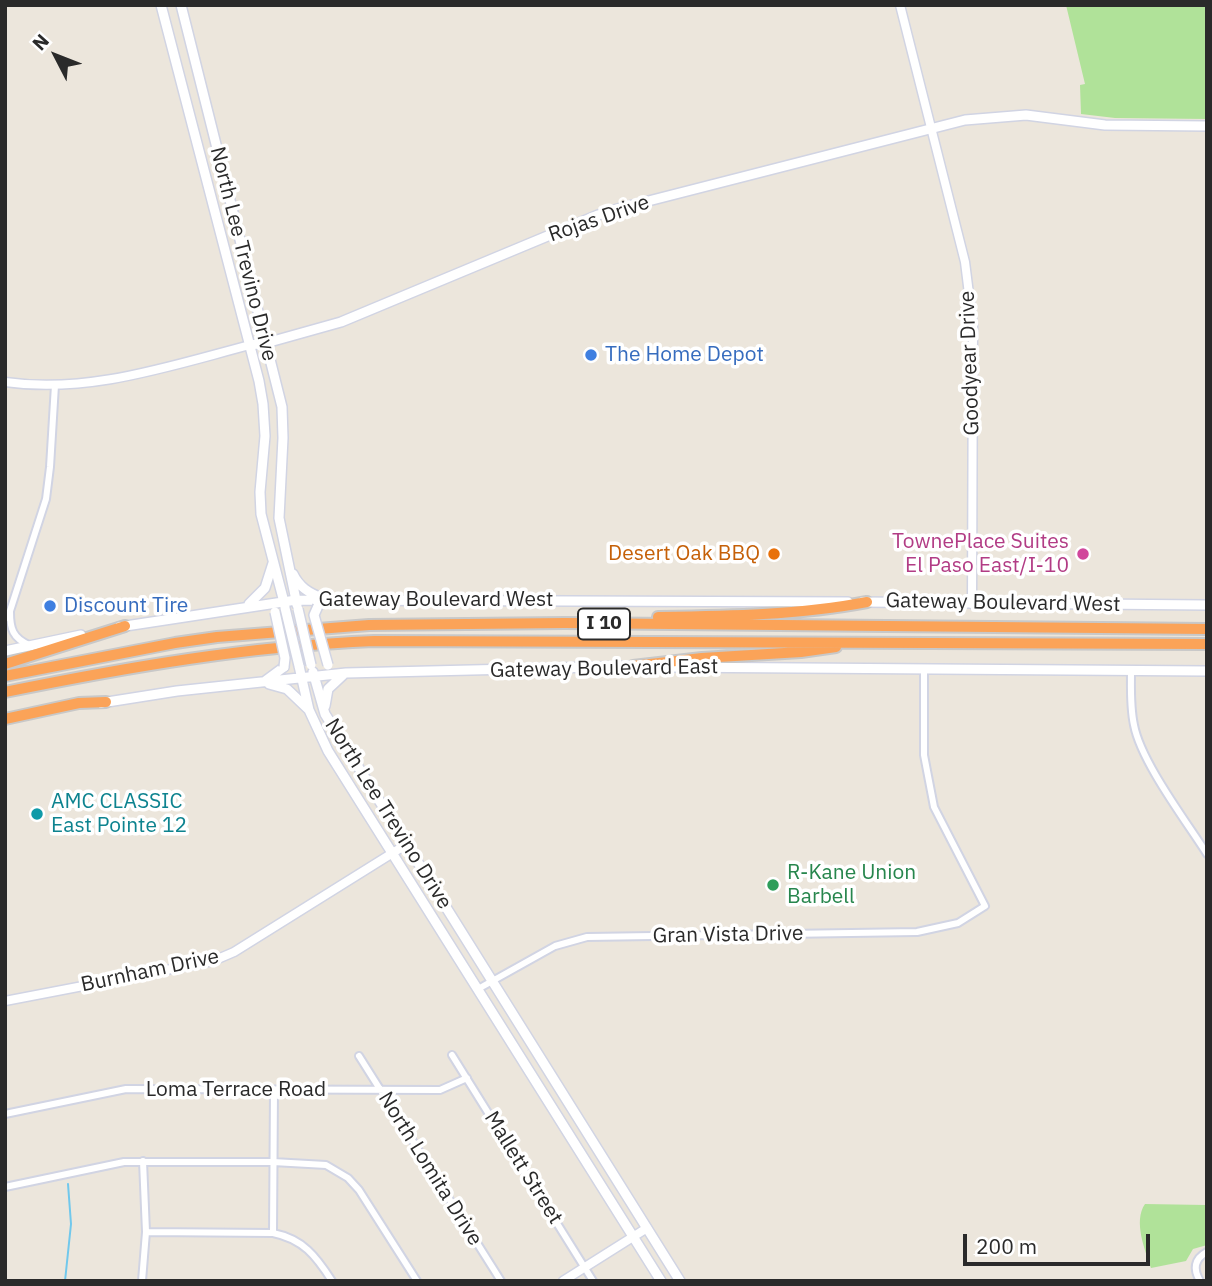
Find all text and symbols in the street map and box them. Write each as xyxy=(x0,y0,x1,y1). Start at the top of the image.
north arrow xyxy=(21,21,91,91)
text: N xyxy=(27,29,54,55)
street label: North Lee Trevino Drive xyxy=(204,144,282,364)
street label: Rojas Drive xyxy=(545,190,653,248)
street label: Goodyear Drive xyxy=(955,290,985,436)
place label: The Home Depot xyxy=(605,342,764,368)
marker: The Home Depot xyxy=(583,347,599,363)
place label: TownePlace Suites El Paso East/I-10 xyxy=(892,529,1069,579)
place label: Desert Oak BBQ xyxy=(608,541,760,567)
marker: Desert Oak BBQ xyxy=(766,546,782,562)
marker: TownePlace Suites El Paso East/I-10 xyxy=(1075,546,1091,562)
street label: Gateway Boulevard West xyxy=(319,587,553,613)
street label: Gateway Boulevard West xyxy=(885,588,1121,618)
place label: Discount Tire xyxy=(64,593,188,619)
marker: Discount Tire xyxy=(42,598,58,614)
road number: I 10 xyxy=(578,608,630,639)
street label: Gateway Boulevard East xyxy=(490,654,718,684)
street label: North Lee Trevino Drive xyxy=(319,714,457,914)
place label: AMC CLASSIC East Pointe 12 xyxy=(51,789,187,839)
marker: AMC CLASSIC East Pointe 12 xyxy=(29,806,45,822)
place label: R-Kane Union Barbell xyxy=(787,860,916,910)
marker: R-Kane Union Barbell xyxy=(765,877,781,893)
street label: Gran Vista Drive xyxy=(652,921,804,949)
street label: Burnham Drive xyxy=(79,944,221,998)
street label: Loma Terrace Road xyxy=(146,1077,326,1103)
street label: North Lomita Drive xyxy=(373,1087,487,1251)
street label: Mallett Street xyxy=(478,1107,568,1229)
scale bar xyxy=(967,1220,1154,1264)
text: 200 m xyxy=(976,1232,1037,1260)

